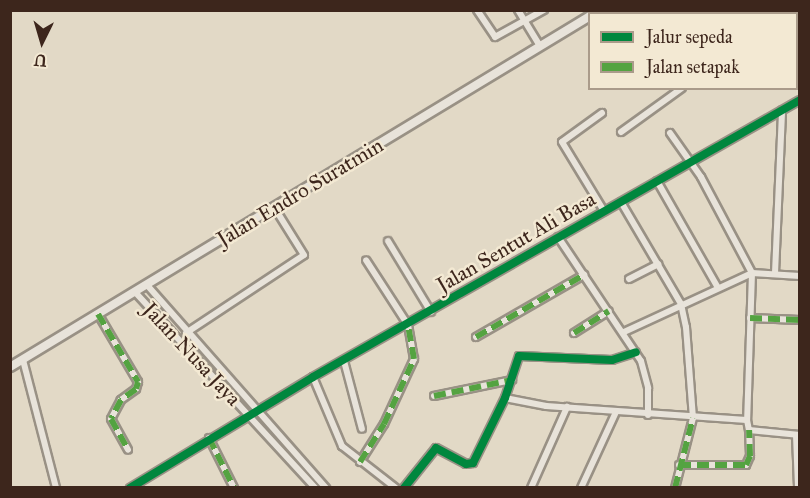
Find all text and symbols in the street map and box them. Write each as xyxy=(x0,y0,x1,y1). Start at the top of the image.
north arrow xyxy=(12,12,72,72)
legend xyxy=(588,12,798,90)
text: Jalur sepeda xyxy=(646,26,733,48)
text: U xyxy=(33,50,48,70)
text: Jalan setapak xyxy=(646,56,740,78)
street label: Jalan Endro Suratmin xyxy=(212,132,388,252)
street label: Jalan Sentut Ali Basa xyxy=(432,186,600,298)
street label: Jalan Nusa Jaya xyxy=(138,297,246,411)

